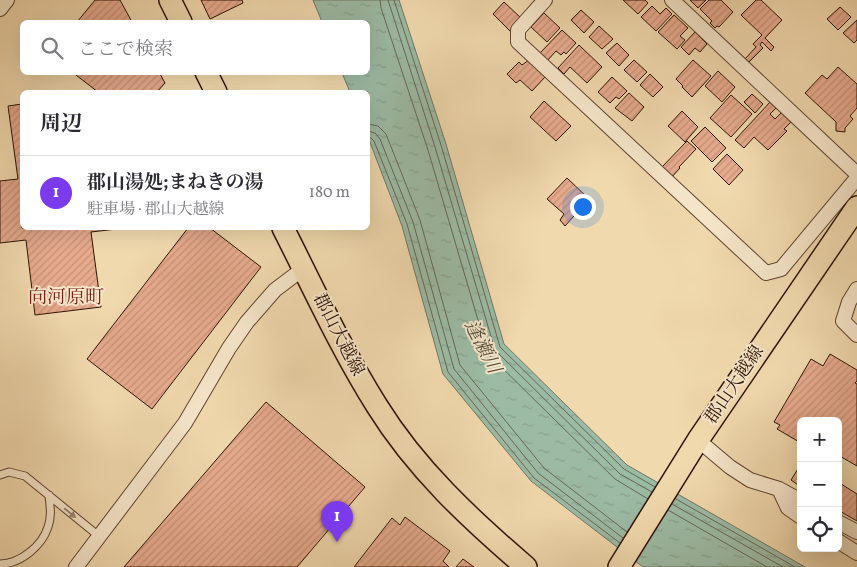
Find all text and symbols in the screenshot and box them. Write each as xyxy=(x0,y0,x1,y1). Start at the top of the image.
search box xyxy=(20,20,370,75)
icon: search xyxy=(38,34,66,62)
text: ここで検索 xyxy=(78,37,173,63)
text: 周辺 xyxy=(40,110,82,139)
text: 郡山湯処;まねきの湯 xyxy=(87,170,264,196)
text: 1 xyxy=(53,182,59,204)
text: 180 m xyxy=(309,182,350,204)
your location xyxy=(570,194,596,220)
text: 駐車場 · 郡山大越線 xyxy=(87,199,225,221)
district label: 向河原町 xyxy=(28,285,104,311)
street label: 郡山大越線 xyxy=(306,289,370,381)
water label: 逢瀬川 xyxy=(457,316,507,380)
street label: 郡山大越線 xyxy=(699,341,771,429)
map controls xyxy=(797,417,842,552)
button: + xyxy=(797,417,842,462)
button: − xyxy=(797,462,842,507)
pin: 1 xyxy=(321,501,353,542)
one-way arrow xyxy=(63,507,76,518)
button: locate xyxy=(797,507,842,552)

